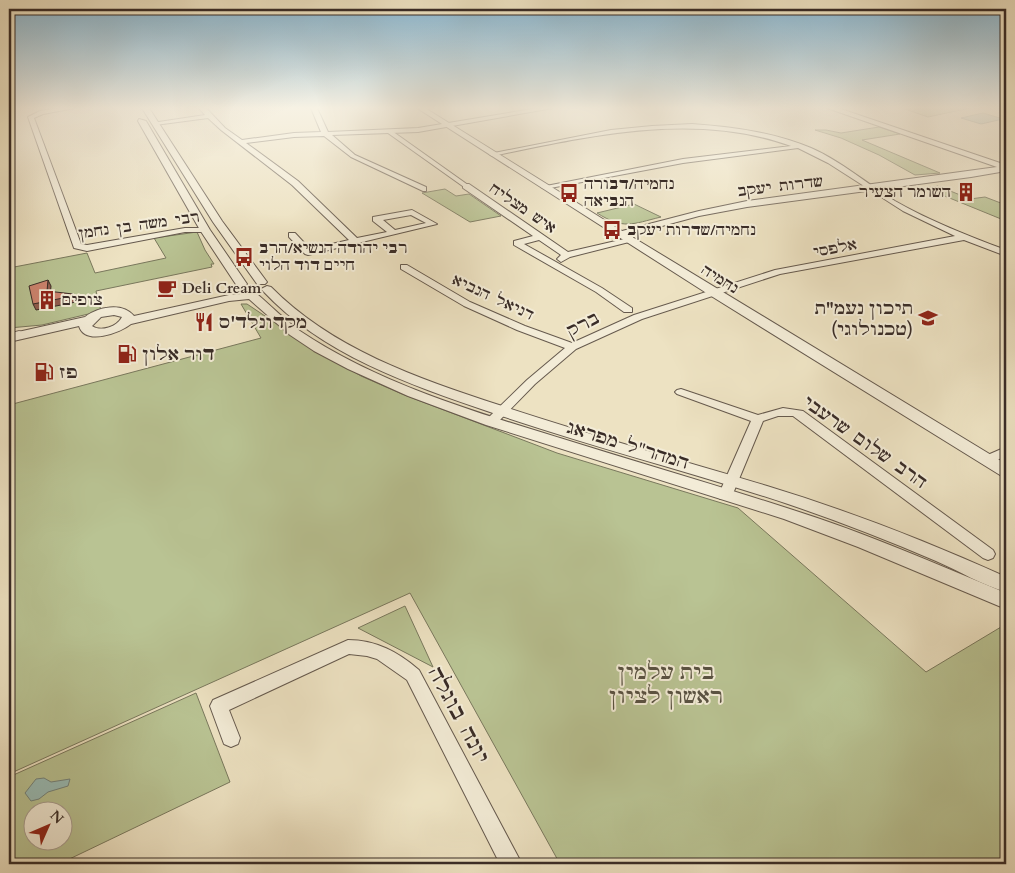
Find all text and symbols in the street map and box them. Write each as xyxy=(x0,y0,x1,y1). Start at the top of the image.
street label: שדרות יעקב xyxy=(736,171,824,201)
place label: נחמיה/דבורה הנביאה xyxy=(584,174,674,211)
street label: איש מצליח xyxy=(486,178,560,238)
building icon: השומר הצעיר xyxy=(955,181,977,203)
bus stop icon: נחמיה/דבורה הנביאה xyxy=(558,182,580,204)
place label: השומר הצעיר xyxy=(859,182,951,202)
street label: רבי משה בן נחמן xyxy=(77,207,201,243)
bus stop icon: נחמיה/שדרות יעקב xyxy=(601,219,623,241)
place label: נחמיה/שדרות יעקב xyxy=(627,220,756,240)
street label: אלפסי xyxy=(811,234,859,262)
place label: רבי יהודה הנשיא/הרב חיים דוד הלוי xyxy=(259,238,408,275)
bus stop icon: רבי יהודה הנשיא/הרב חיים דוד הלוי xyxy=(233,246,255,268)
street label: נחמיה xyxy=(698,260,743,298)
street label: דניאל הנביא xyxy=(449,269,537,325)
cafe icon: Deli Cream xyxy=(156,277,178,299)
place label: Deli Cream xyxy=(182,278,262,298)
building icon: צופים xyxy=(36,289,58,311)
place label: צופים xyxy=(62,290,103,310)
place label: תיכון נעמ"ת (טכנולוגי) xyxy=(814,296,913,342)
street label: ברק xyxy=(562,306,604,343)
school or university icon: תיכון נעמ"ת (טכנולוגי) xyxy=(917,307,939,329)
place label: מקדונלד'ס xyxy=(219,310,307,335)
restaurant icon: מקדונלד'ס xyxy=(193,311,215,333)
place label: דור אלון xyxy=(142,342,215,367)
fuel station icon: דור אלון xyxy=(116,343,138,365)
place label: פז xyxy=(59,360,78,385)
fuel station icon: פז xyxy=(33,361,55,383)
street label: הרב שלום שרעבי xyxy=(798,390,932,495)
street label: המהר"ל מפראג xyxy=(564,415,692,476)
park label: בית עלמין ראשון לציון xyxy=(609,658,723,711)
street label: יונה בוגלה xyxy=(421,662,496,769)
north arrow xyxy=(22,800,72,850)
text: N xyxy=(46,806,68,828)

